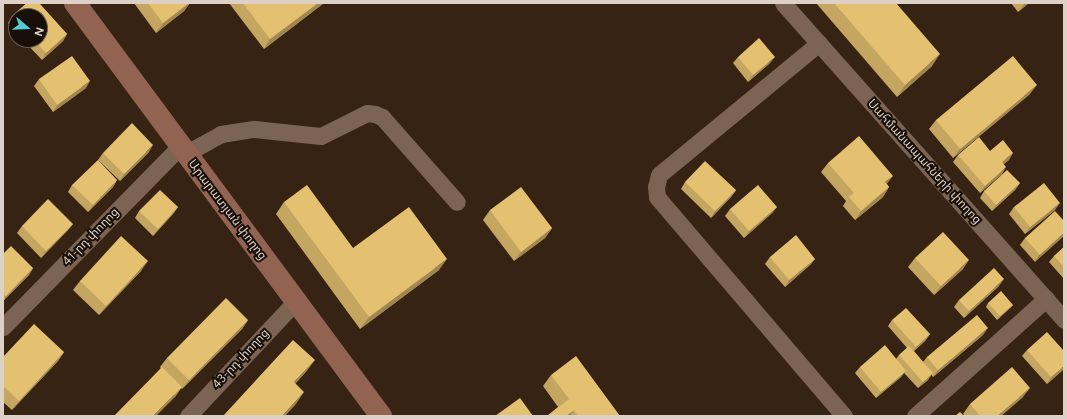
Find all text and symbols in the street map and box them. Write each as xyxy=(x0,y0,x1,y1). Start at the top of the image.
north arrow xyxy=(8,8,48,48)
text: N xyxy=(31,26,46,38)
street label: Սահմանապահների փողոց xyxy=(864,97,984,227)
street label: Արարատյան փողոց xyxy=(185,157,269,263)
street label: 41-րդ փողոց xyxy=(60,205,122,269)
street label: 43-րդ փողոց xyxy=(210,326,272,392)

